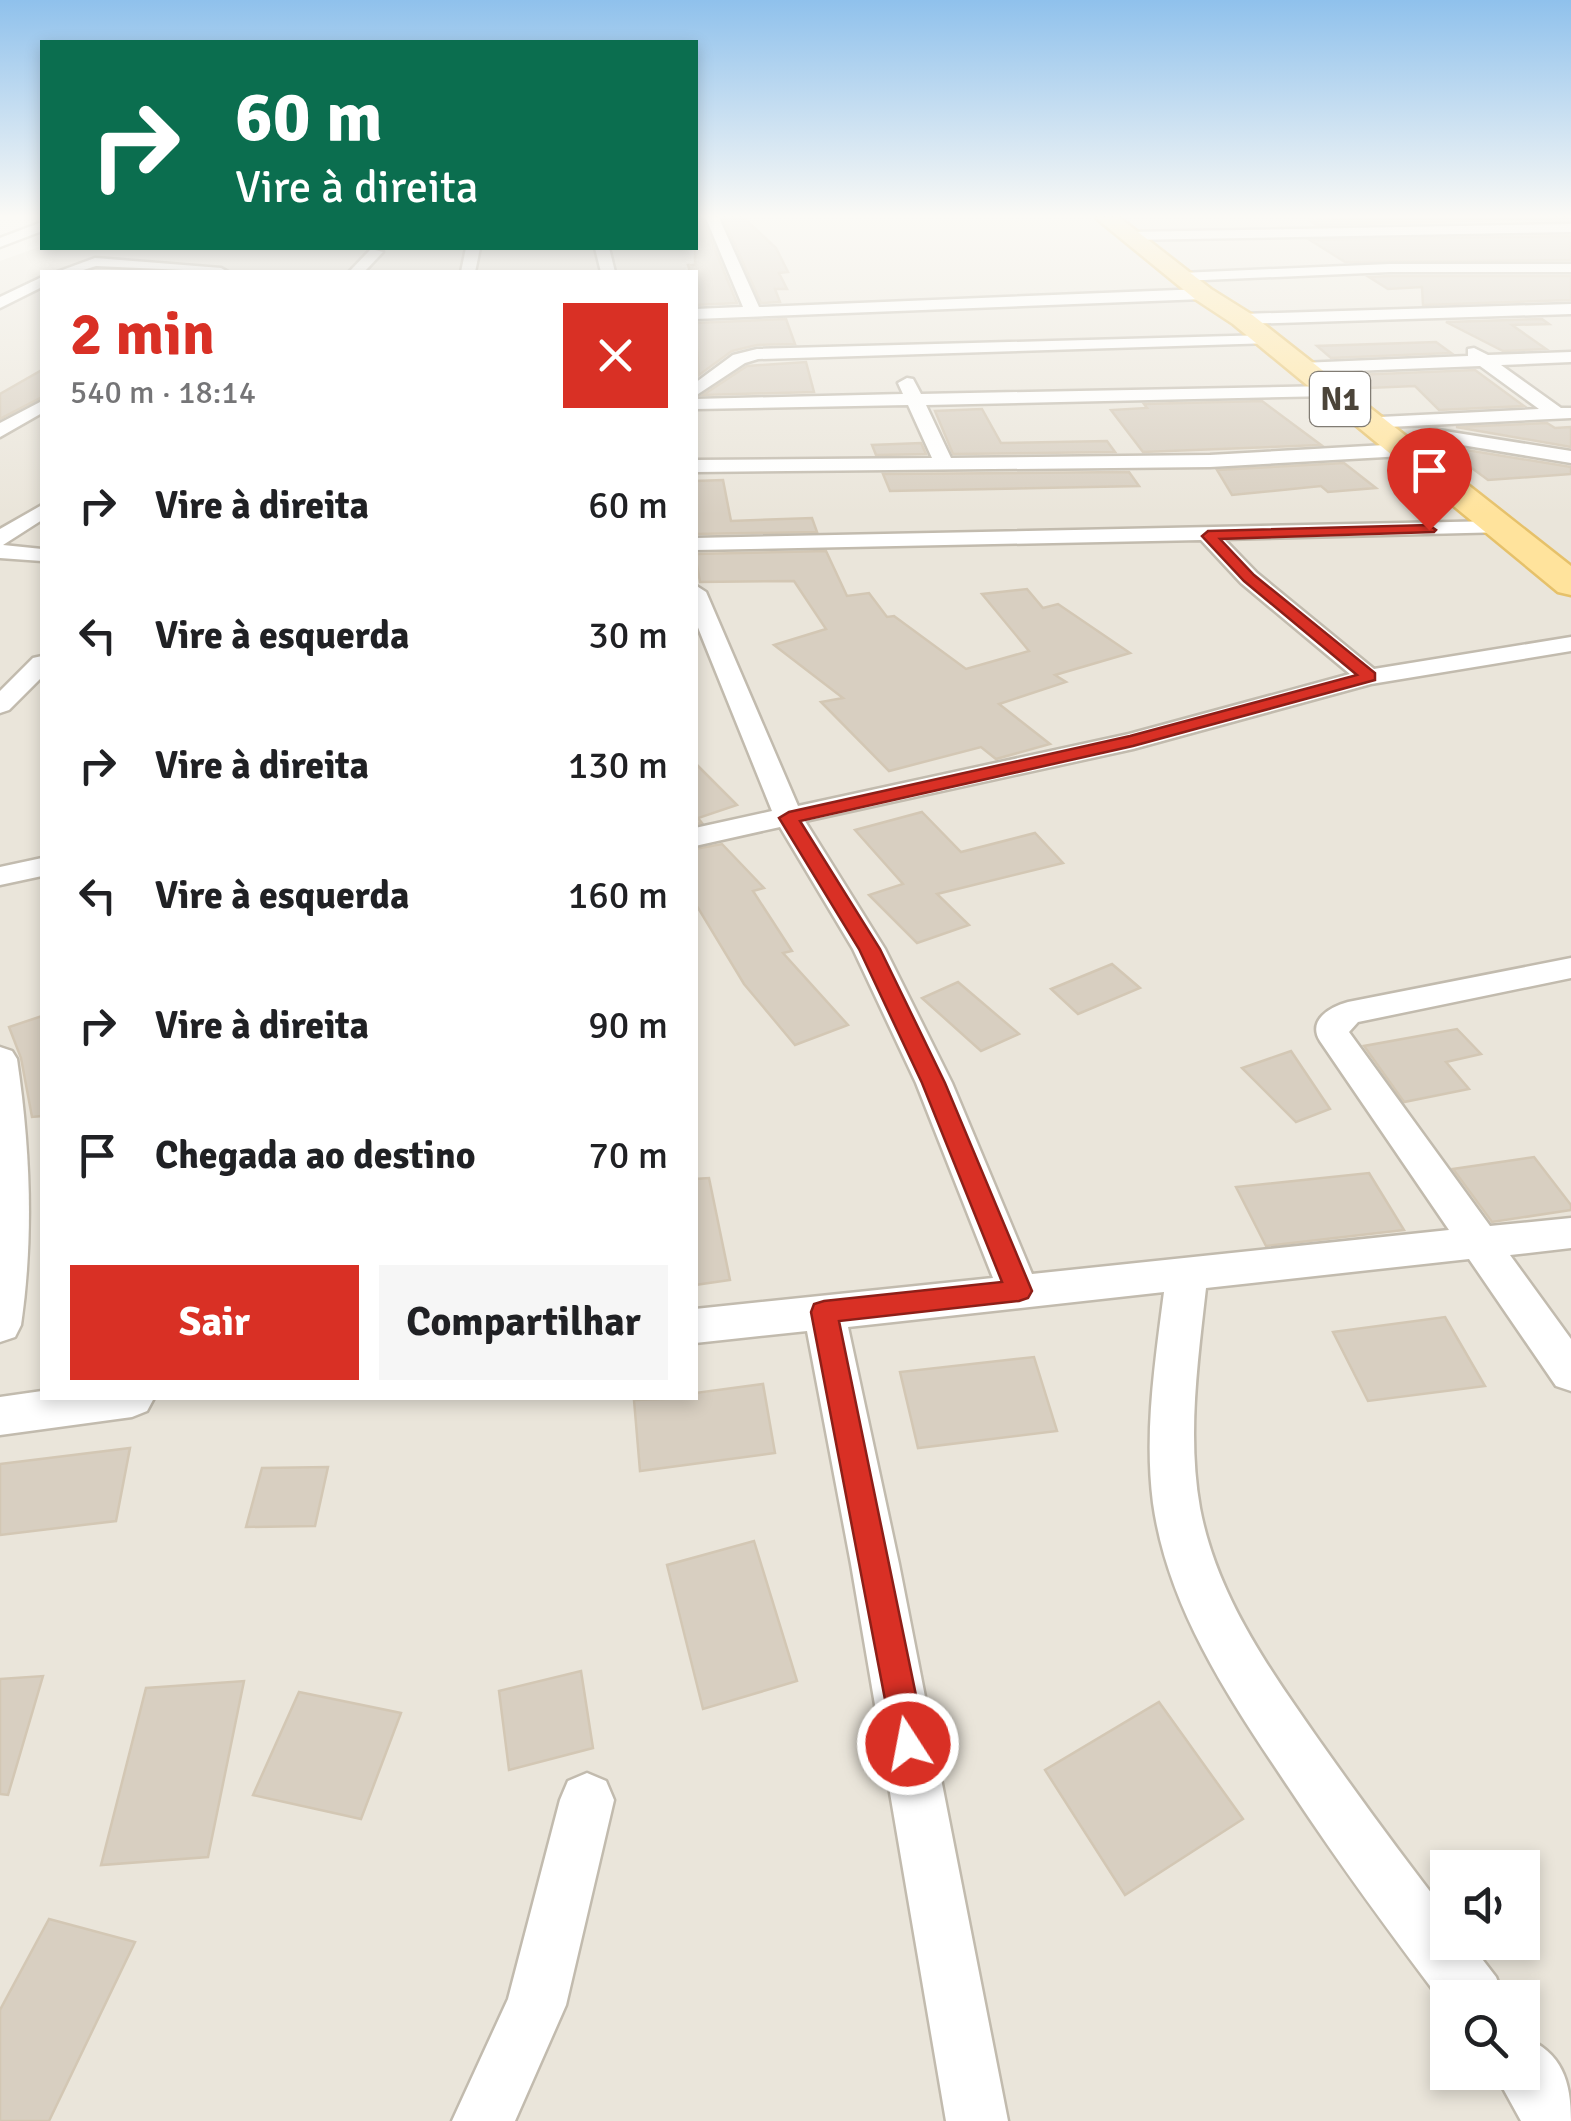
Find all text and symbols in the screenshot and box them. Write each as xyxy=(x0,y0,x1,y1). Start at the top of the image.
text: 60 m xyxy=(235,74,383,160)
icon: right xyxy=(70,80,200,210)
text: Vire à direita xyxy=(235,160,479,215)
text: 2 min xyxy=(70,298,215,372)
button: close xyxy=(563,303,668,408)
road number: N1 xyxy=(1310,372,1370,426)
text: 540 m · 18:14 xyxy=(70,373,256,412)
pin xyxy=(1387,428,1472,531)
icon: arrive xyxy=(1402,443,1457,498)
icon: right xyxy=(70,478,125,533)
text: Vire à direita xyxy=(155,482,369,529)
text: 60 m xyxy=(588,482,668,529)
icon: left xyxy=(70,608,125,663)
text: Vire à esquerda xyxy=(155,612,409,659)
text: 30 m xyxy=(588,612,668,659)
icon: right xyxy=(70,738,125,793)
text: Vire à direita xyxy=(155,742,369,789)
text: 130 m xyxy=(568,742,668,789)
icon: left xyxy=(70,868,125,923)
text: Vire à esquerda xyxy=(155,872,409,919)
text: 160 m xyxy=(568,872,668,919)
icon: right xyxy=(70,998,125,1053)
text: Vire à direita xyxy=(155,1002,369,1049)
text: 90 m xyxy=(588,1002,668,1049)
icon: arrive xyxy=(70,1128,125,1183)
text: Chegada ao destino xyxy=(155,1132,476,1179)
text: 70 m xyxy=(588,1132,668,1179)
button: Sair xyxy=(70,1265,359,1380)
button: Compartilhar xyxy=(379,1265,668,1380)
position arrow xyxy=(856,1692,960,1796)
map controls xyxy=(1430,1850,1540,2090)
button: sound xyxy=(1430,1850,1540,1960)
button: search xyxy=(1430,1980,1540,2090)

